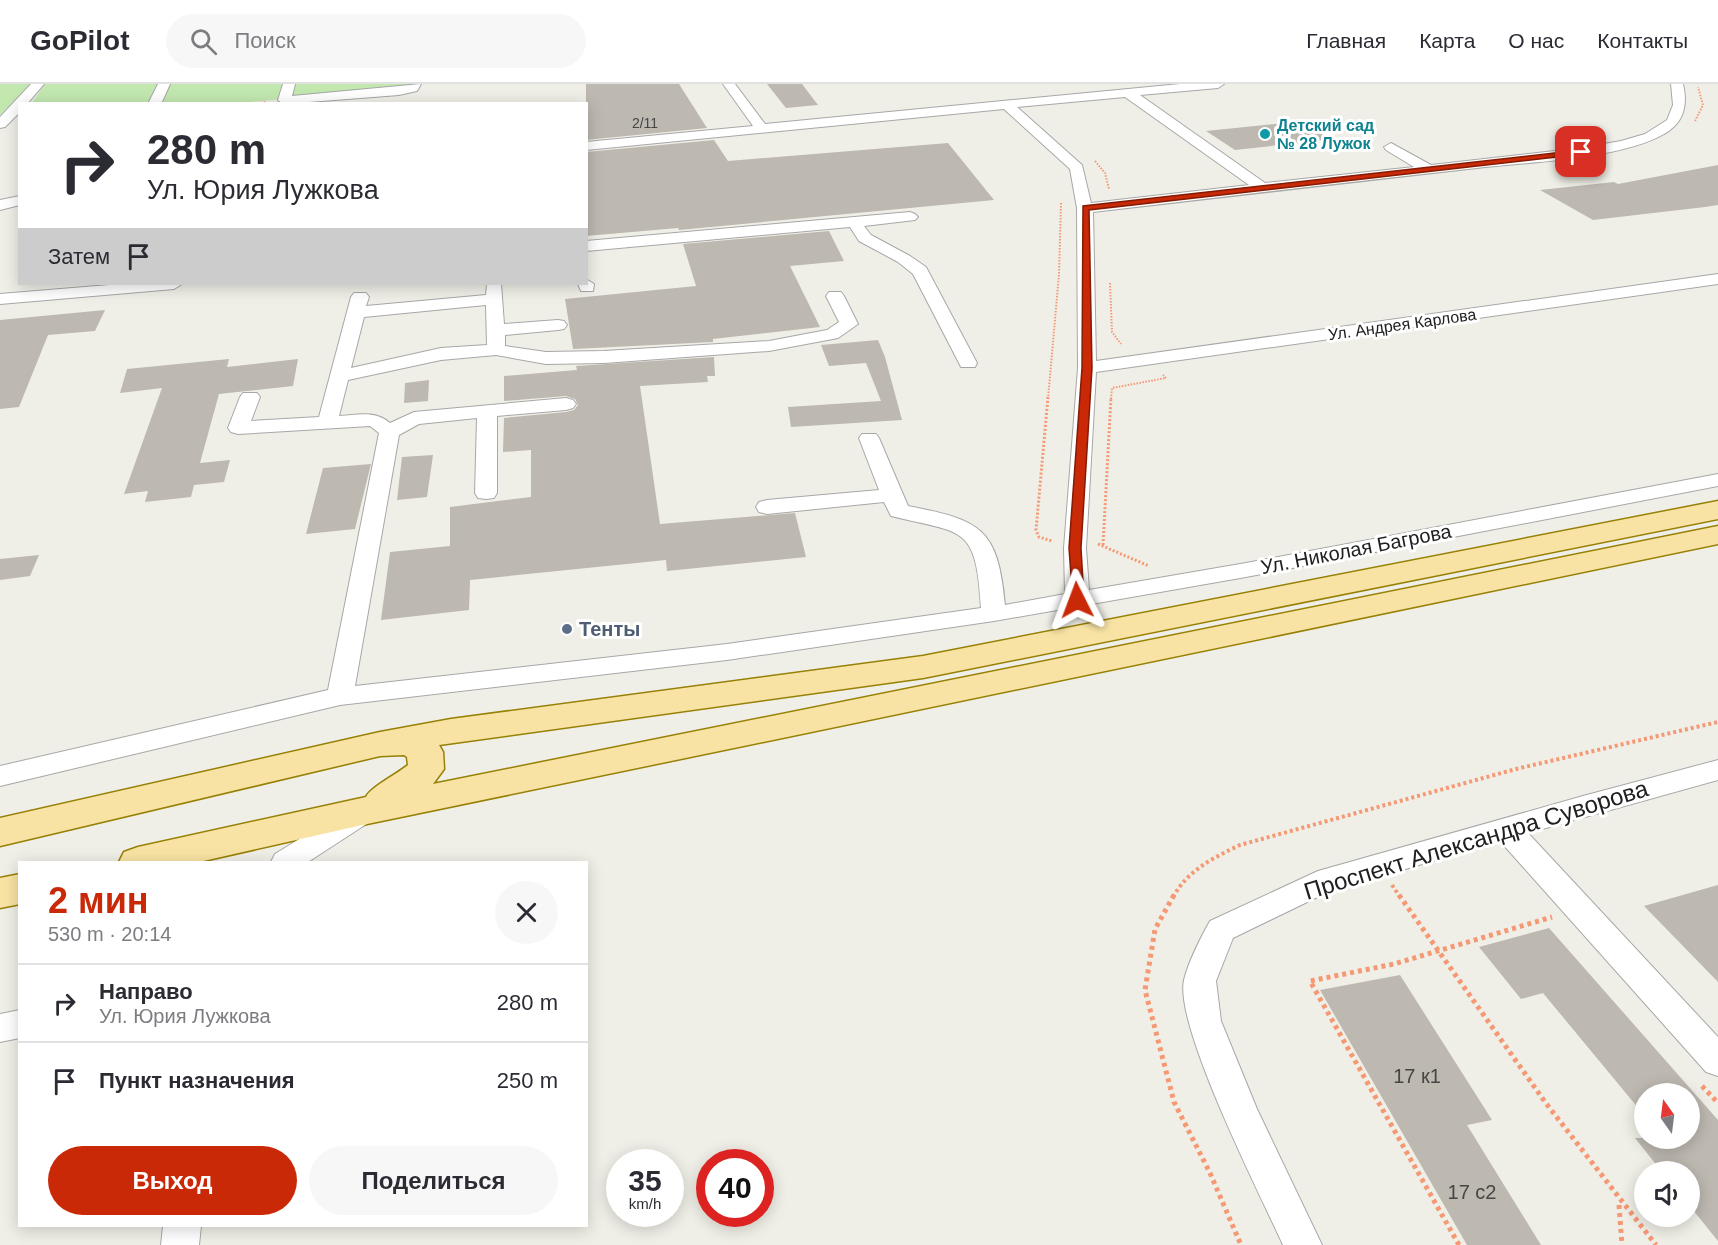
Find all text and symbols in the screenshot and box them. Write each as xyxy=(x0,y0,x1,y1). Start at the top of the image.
search box xyxy=(166,14,586,68)
text: GoPilot xyxy=(30,25,130,56)
icon: search xyxy=(187,25,220,58)
text: Поиск xyxy=(235,28,296,53)
text: Главная xyxy=(1306,29,1386,52)
text: Карта xyxy=(1419,29,1475,52)
text: О нас xyxy=(1508,29,1564,52)
text: Контакты xyxy=(1597,29,1688,52)
house number: 2/11 xyxy=(632,115,658,131)
place label: Детский сад № 28 Лужок xyxy=(1277,117,1374,152)
icon: right xyxy=(48,126,126,204)
text: 280 m xyxy=(147,126,266,173)
pin xyxy=(1555,126,1606,177)
marker: Детский сад № 28 Лужок xyxy=(1258,127,1272,141)
icon: arrive xyxy=(1564,135,1597,168)
text: Ул. Юрия Лужкова xyxy=(147,175,379,205)
icon: arrive xyxy=(122,240,155,273)
text: Затем xyxy=(48,244,110,269)
street label: Ул. Андрея Карлова xyxy=(1327,306,1477,343)
street label: Ул. Николая Багрова xyxy=(1259,520,1454,578)
position arrow xyxy=(1045,568,1109,632)
place label: Тенты xyxy=(579,618,640,640)
marker: Тенты xyxy=(560,622,574,636)
street label: Проспект Александра Суворова xyxy=(1300,774,1652,905)
text: 2 мин xyxy=(48,880,149,921)
button: close xyxy=(495,881,558,944)
text: 530 m · 20:14 xyxy=(48,923,171,945)
text: Направо xyxy=(99,979,193,1004)
icon: right xyxy=(48,987,81,1020)
text: 280 m xyxy=(497,990,558,1015)
text: Ул. Юрия Лужкова xyxy=(99,1005,271,1027)
icon: arrive xyxy=(48,1065,81,1098)
house number: 17 к1 xyxy=(1393,1065,1441,1087)
text: Пункт назначения xyxy=(99,1068,295,1093)
text: 250 m xyxy=(497,1068,558,1093)
north arrow xyxy=(1634,1083,1700,1149)
map controls xyxy=(1634,1083,1700,1227)
button: Выход xyxy=(48,1146,297,1215)
button: Поделиться xyxy=(309,1146,558,1215)
speed limit sign: 40 xyxy=(696,1149,774,1227)
button: sound xyxy=(1634,1161,1700,1227)
text: 35 xyxy=(628,1164,662,1197)
house number: 17 с2 xyxy=(1448,1181,1496,1203)
text: km/h xyxy=(629,1195,661,1212)

